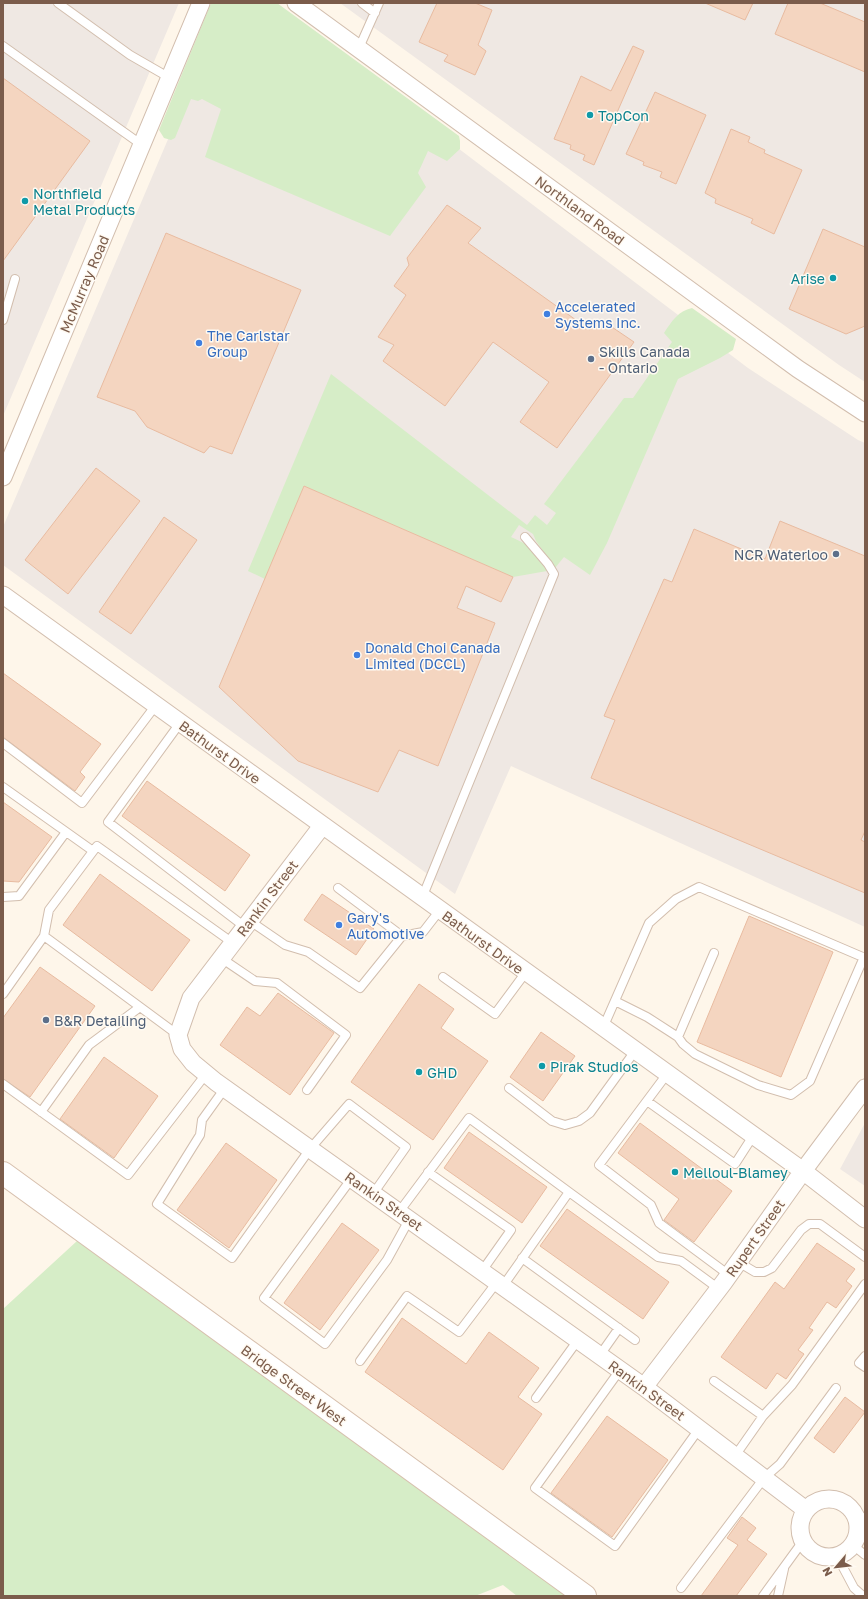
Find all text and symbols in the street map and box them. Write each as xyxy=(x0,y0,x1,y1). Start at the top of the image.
place label: TopCon xyxy=(598,107,649,124)
marker: TopCon xyxy=(585,110,595,120)
street label: Northland Road xyxy=(532,172,628,248)
place label: Northfield Metal Products xyxy=(33,185,135,218)
marker: Northfield Metal Products xyxy=(20,196,30,206)
street label: McMurray Road xyxy=(56,233,112,335)
place label: Arise xyxy=(791,270,825,287)
marker: Arise xyxy=(828,273,838,283)
place label: Accelerated Systems Inc. xyxy=(555,298,641,331)
marker: Accelerated Systems Inc. xyxy=(542,309,552,319)
place label: The Carlstar Group xyxy=(207,327,290,360)
marker: The Carlstar Group xyxy=(194,338,204,348)
place label: Skills Canada - Ontario xyxy=(599,343,690,376)
marker: Skills Canada - Ontario xyxy=(586,354,596,364)
place label: NCR Waterloo xyxy=(734,546,828,563)
marker: NCR Waterloo xyxy=(831,549,841,559)
place label: Donald Choi Canada Limited (DCCL) xyxy=(365,639,500,672)
marker: Donald Choi Canada Limited (DCCL) xyxy=(352,650,362,660)
street label: Bathurst Drive xyxy=(176,717,264,787)
street label: Rankin Street xyxy=(233,856,301,940)
street label: Bathurst Drive xyxy=(439,907,527,977)
place label: Gary's Automotive xyxy=(347,909,424,942)
marker: Gary's Automotive xyxy=(334,920,344,930)
place label: B&R Detailing xyxy=(54,1012,146,1029)
marker: B&R Detailing xyxy=(41,1015,51,1025)
place label: Pirak Studios xyxy=(550,1058,639,1075)
marker: Pirak Studios xyxy=(537,1061,547,1071)
place label: GHD xyxy=(427,1064,457,1081)
marker: GHD xyxy=(414,1067,424,1077)
place label: Melloul-Blamey xyxy=(683,1164,788,1181)
marker: Melloul-Blamey xyxy=(670,1167,680,1177)
street label: Rankin Street xyxy=(342,1168,426,1234)
street label: Rupert Street xyxy=(722,1196,788,1280)
street label: Bridge Street West xyxy=(238,1341,350,1429)
street label: Rankin Street xyxy=(605,1356,689,1424)
north arrow xyxy=(816,1547,856,1587)
text: N xyxy=(819,1565,834,1579)

